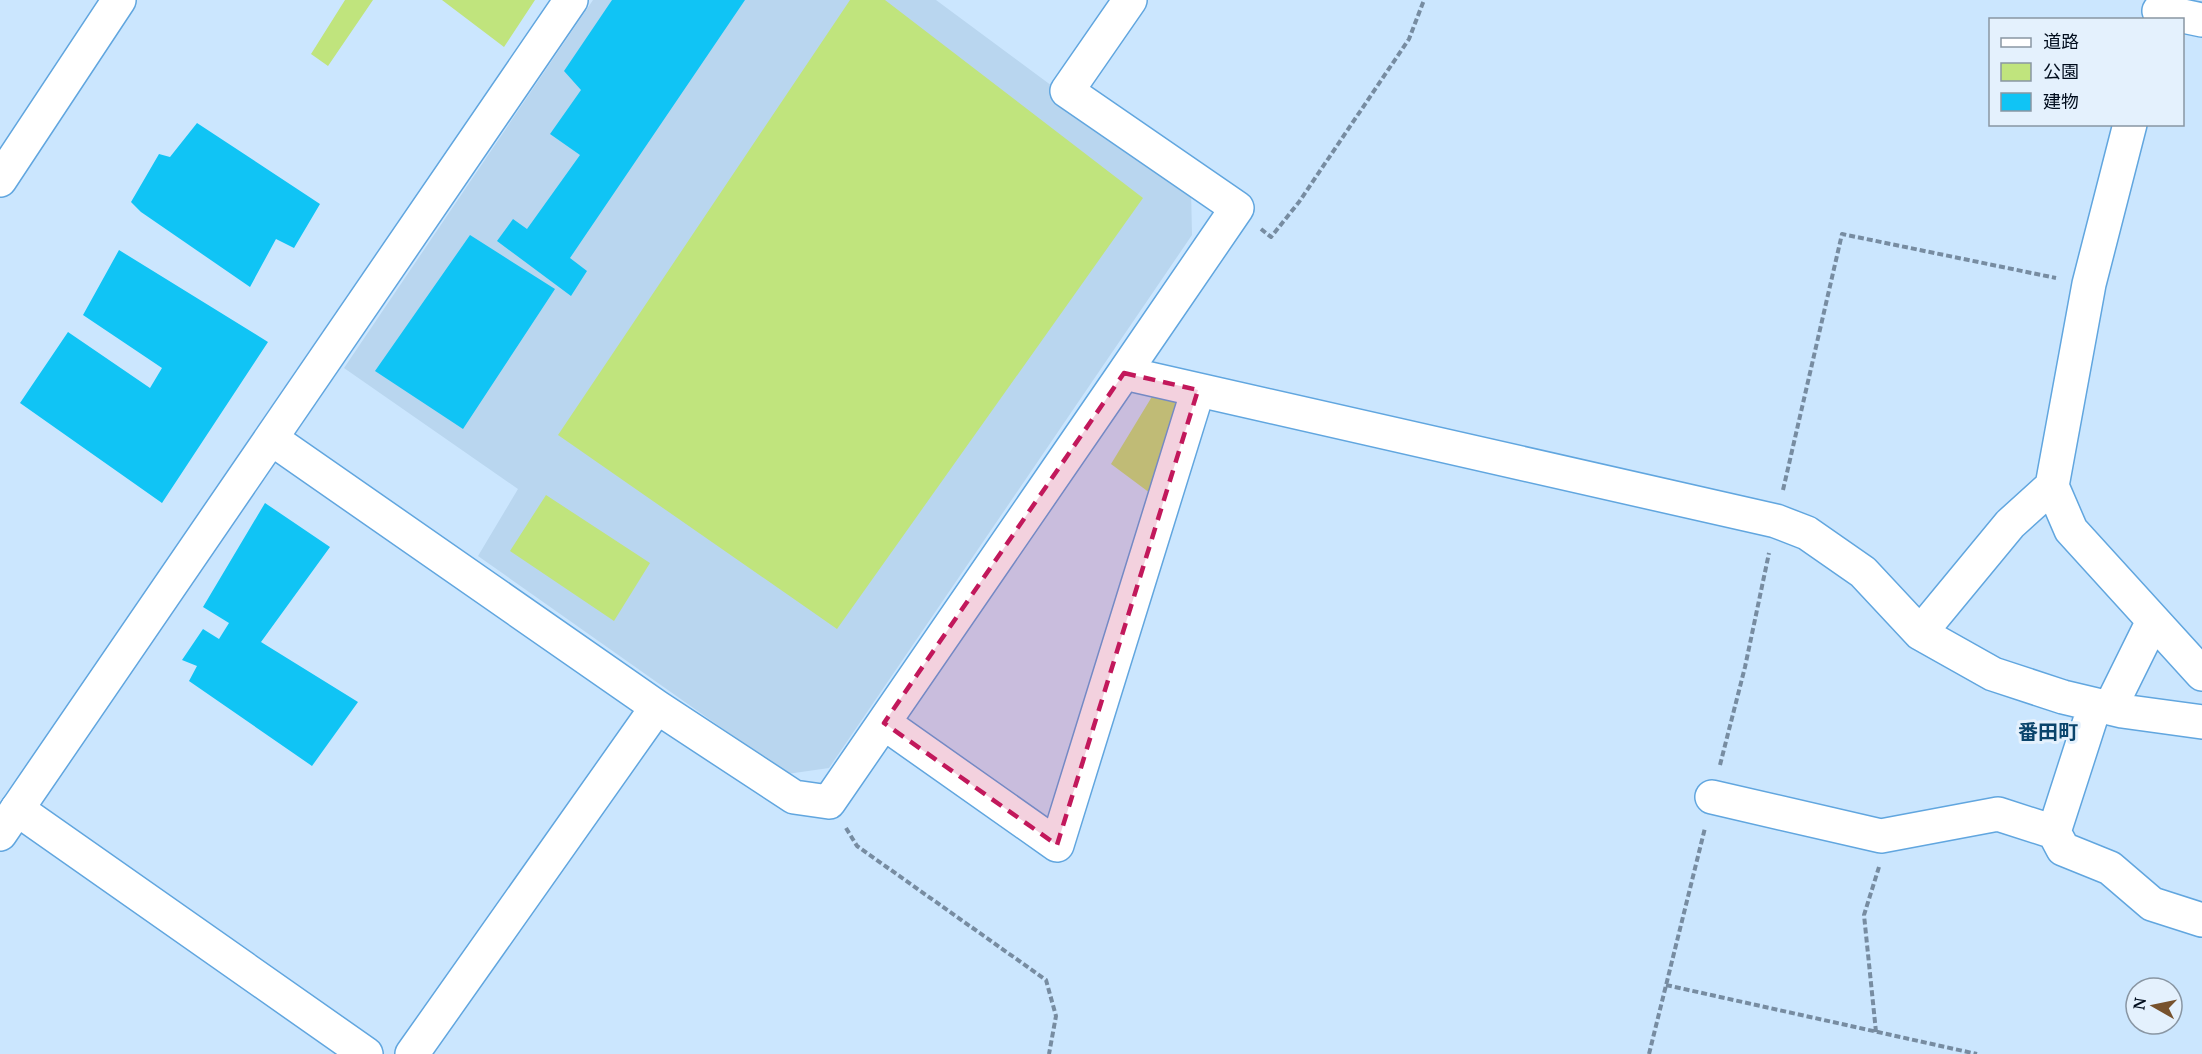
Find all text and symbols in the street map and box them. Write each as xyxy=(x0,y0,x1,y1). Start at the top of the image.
legend xyxy=(1989,18,2184,126)
text: 道路 xyxy=(2043,29,2079,53)
text: 公園 xyxy=(2043,59,2079,83)
text: 建物 xyxy=(2043,89,2079,113)
district label: 番田町 xyxy=(2018,718,2078,745)
north arrow xyxy=(2124,976,2184,1036)
text: N xyxy=(2127,996,2151,1011)

